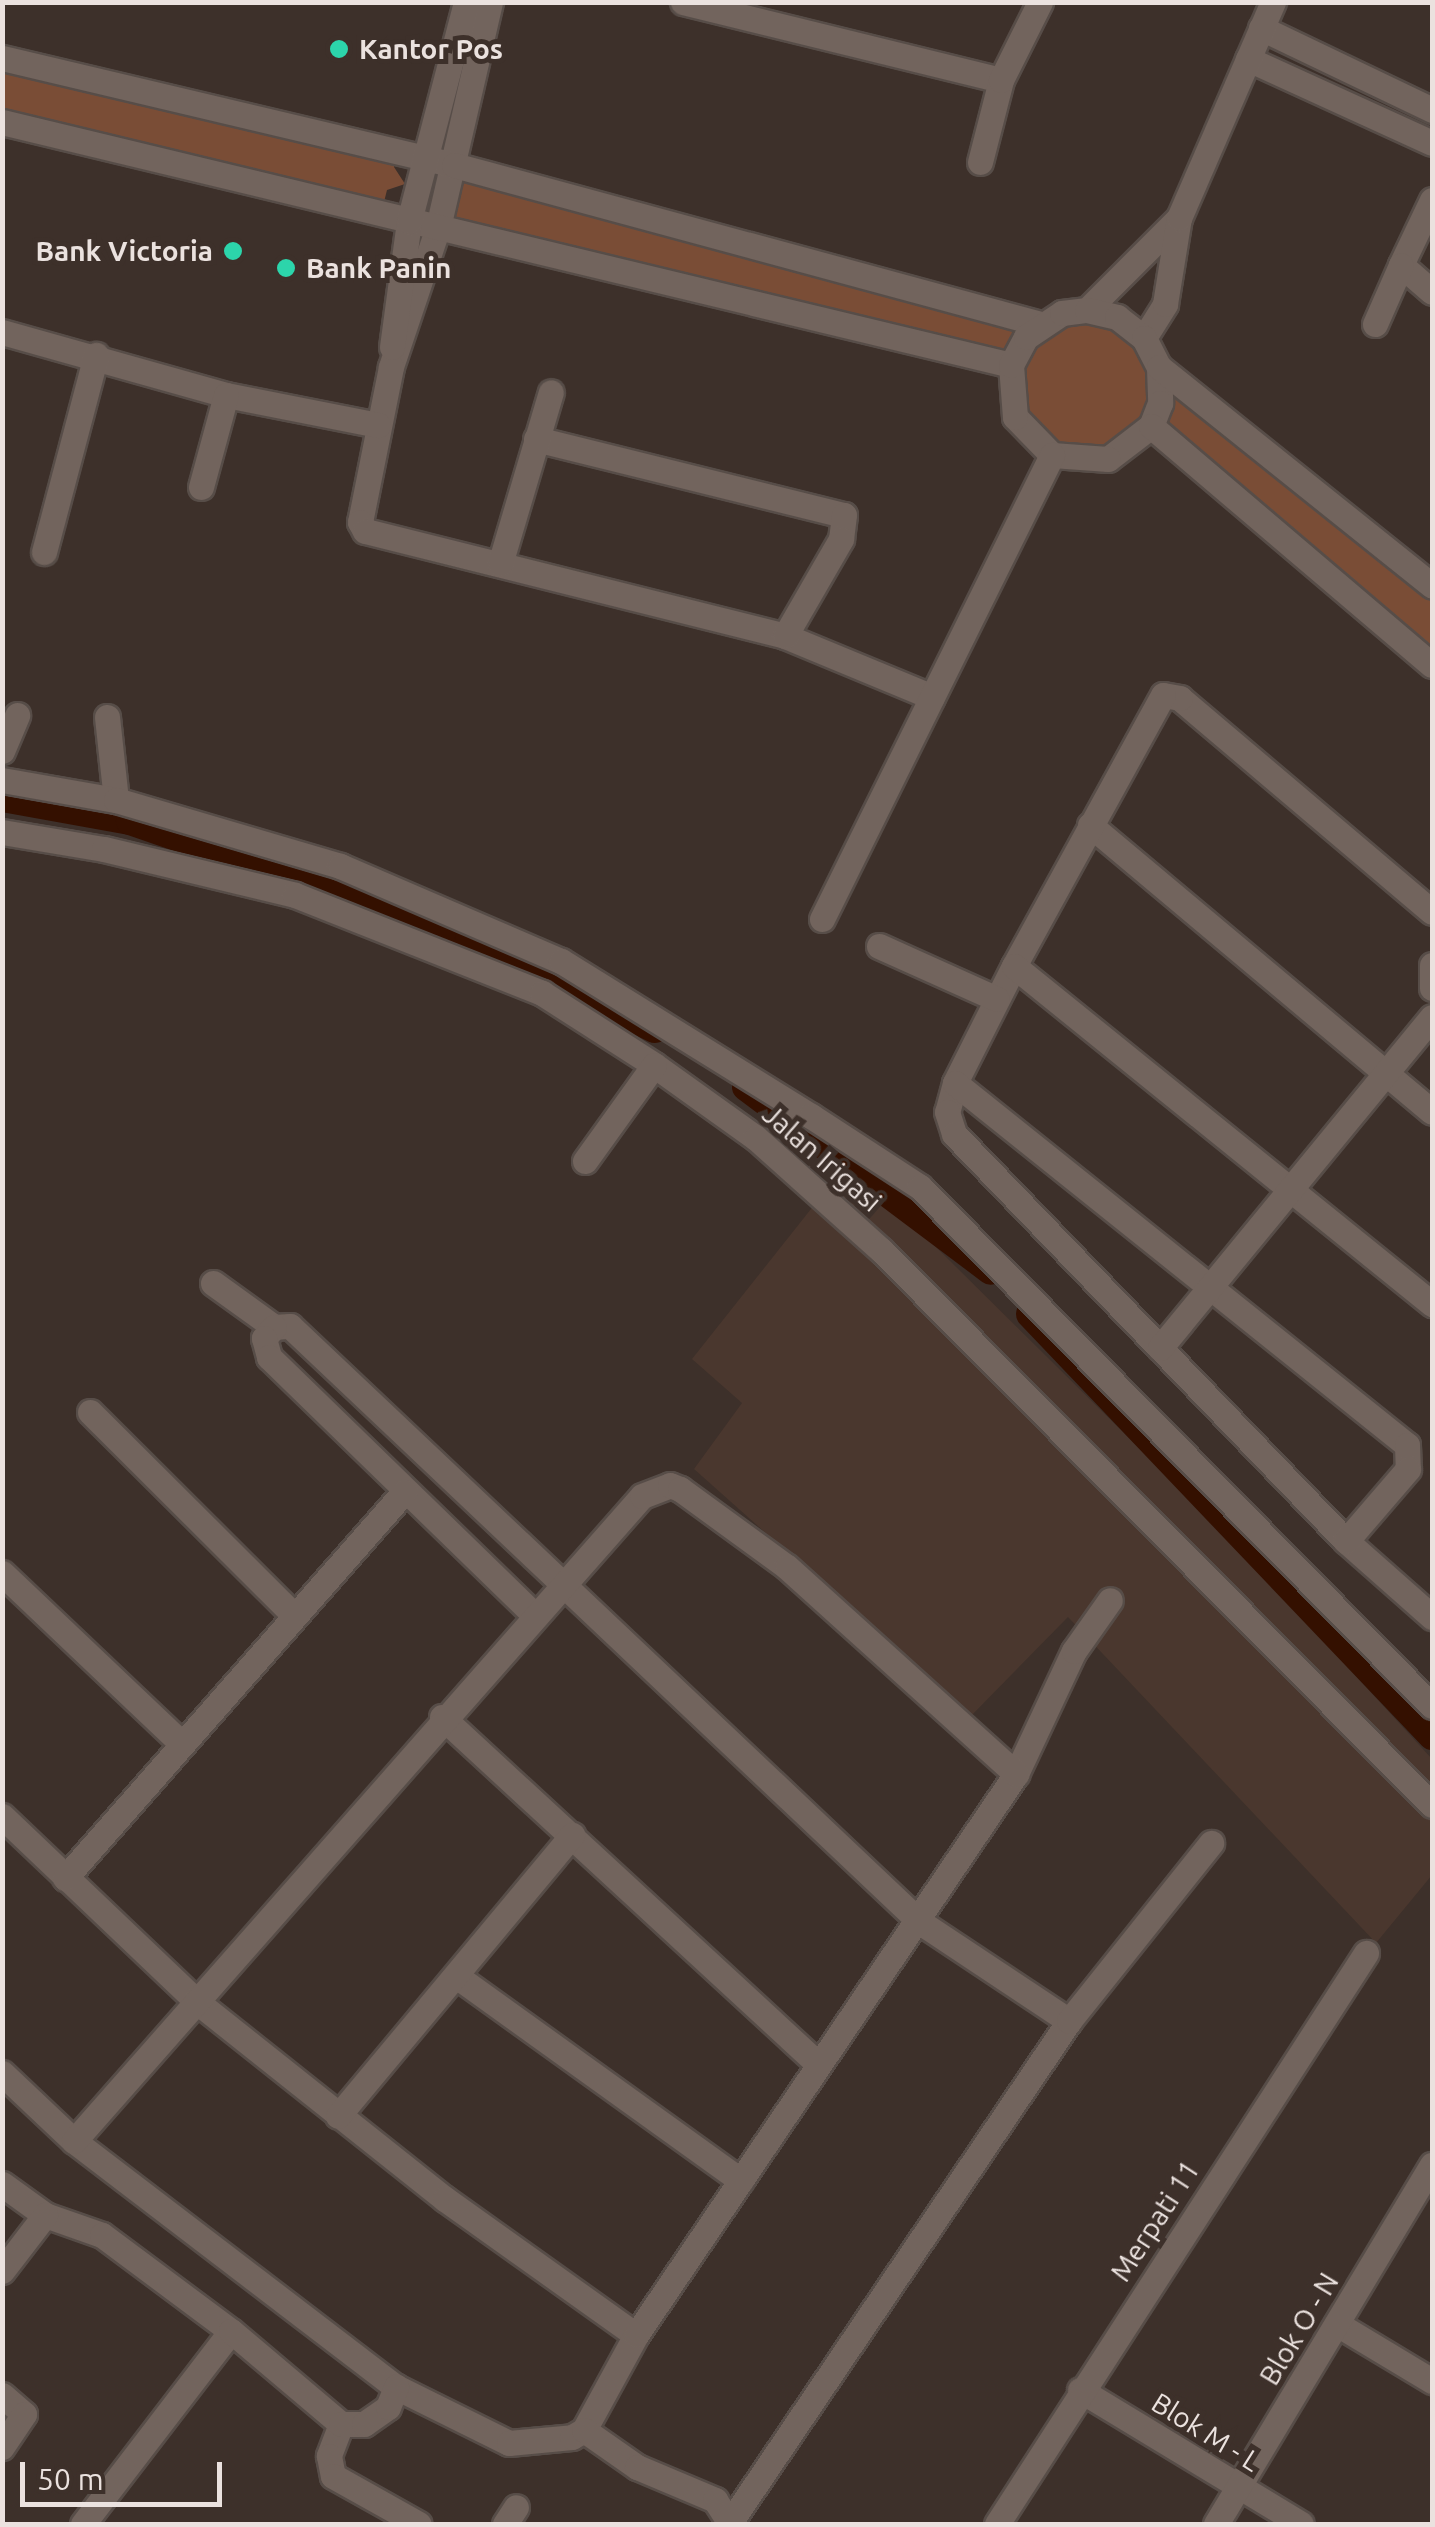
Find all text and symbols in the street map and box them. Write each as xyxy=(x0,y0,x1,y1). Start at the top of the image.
place label: Kantor Pos xyxy=(359,32,503,66)
marker: Kantor Pos xyxy=(328,38,350,60)
place label: Bank Victoria xyxy=(35,234,213,268)
marker: Bank Victoria xyxy=(222,240,244,262)
place label: Bank Panin xyxy=(306,251,451,285)
marker: Bank Panin xyxy=(275,257,297,279)
street label: Jalan Irigasi xyxy=(756,1097,888,1219)
street label: Merpati 11 xyxy=(1104,2154,1206,2288)
street label: Blok O - N xyxy=(1252,2267,1346,2391)
street label: Blok M - L xyxy=(1146,2386,1266,2478)
scale bar xyxy=(25,2442,228,2504)
text: 50 m xyxy=(37,2462,104,2496)

